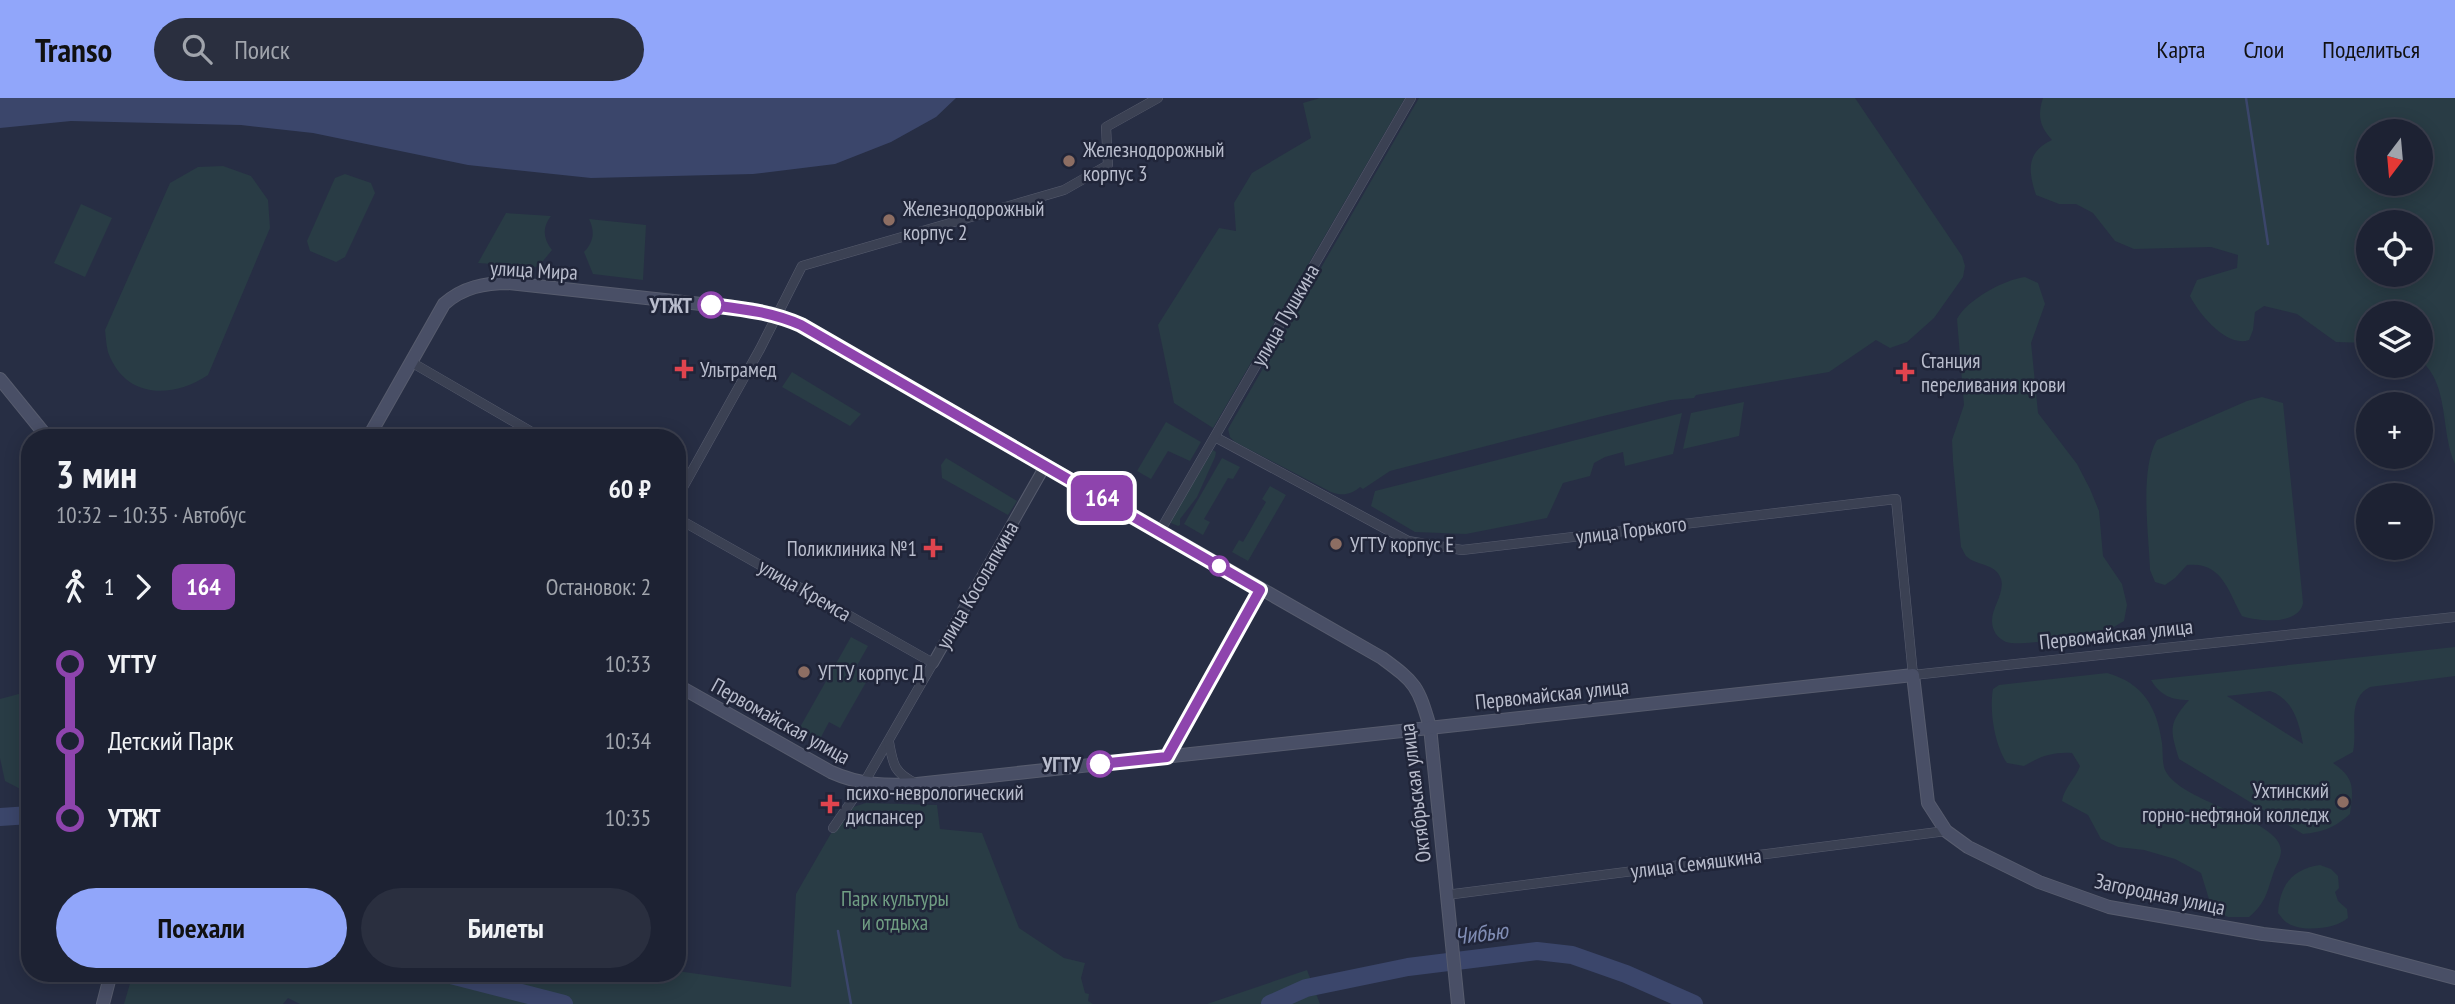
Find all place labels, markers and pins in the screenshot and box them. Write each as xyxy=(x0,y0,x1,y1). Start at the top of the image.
place label: Железнодорожный корпус 3 xyxy=(1082,136,1225,187)
marker: Железнодорожный корпус 3 xyxy=(1061,153,1077,169)
place label: Железнодорожный корпус 2 xyxy=(902,195,1045,246)
marker: Железнодорожный корпус 2 xyxy=(881,212,897,228)
place label: УТЖТ xyxy=(648,292,692,319)
marker: УТЖТ xyxy=(698,292,724,318)
place label: Станция переливания крови xyxy=(1921,347,2066,398)
place label: Ультрамед xyxy=(700,356,777,383)
marker: Ультрамед xyxy=(674,359,694,379)
marker: Станция переливания крови xyxy=(1895,362,1915,382)
place label: УГТУ корпус Е xyxy=(1350,531,1454,558)
place label: Поликлиника №1 xyxy=(787,535,917,562)
marker: УГТУ корпус Е xyxy=(1328,536,1344,552)
marker: Поликлиника №1 xyxy=(923,538,943,558)
unlabelled marker xyxy=(1209,556,1229,576)
place label: УГТУ корпус Д xyxy=(818,659,924,686)
marker: УГТУ корпус Д xyxy=(796,664,812,680)
place label: УГТУ xyxy=(1041,751,1082,778)
marker: УГТУ xyxy=(1087,751,1113,777)
place label: Ухтинский горно-нефтяной колледж xyxy=(2142,777,2330,828)
place label: психо-неврологический диспансер xyxy=(846,779,1024,830)
marker: психо-неврологический диспансер xyxy=(820,794,840,814)
marker: Ухтинский горно-нефтяной колледж xyxy=(2335,794,2351,810)

